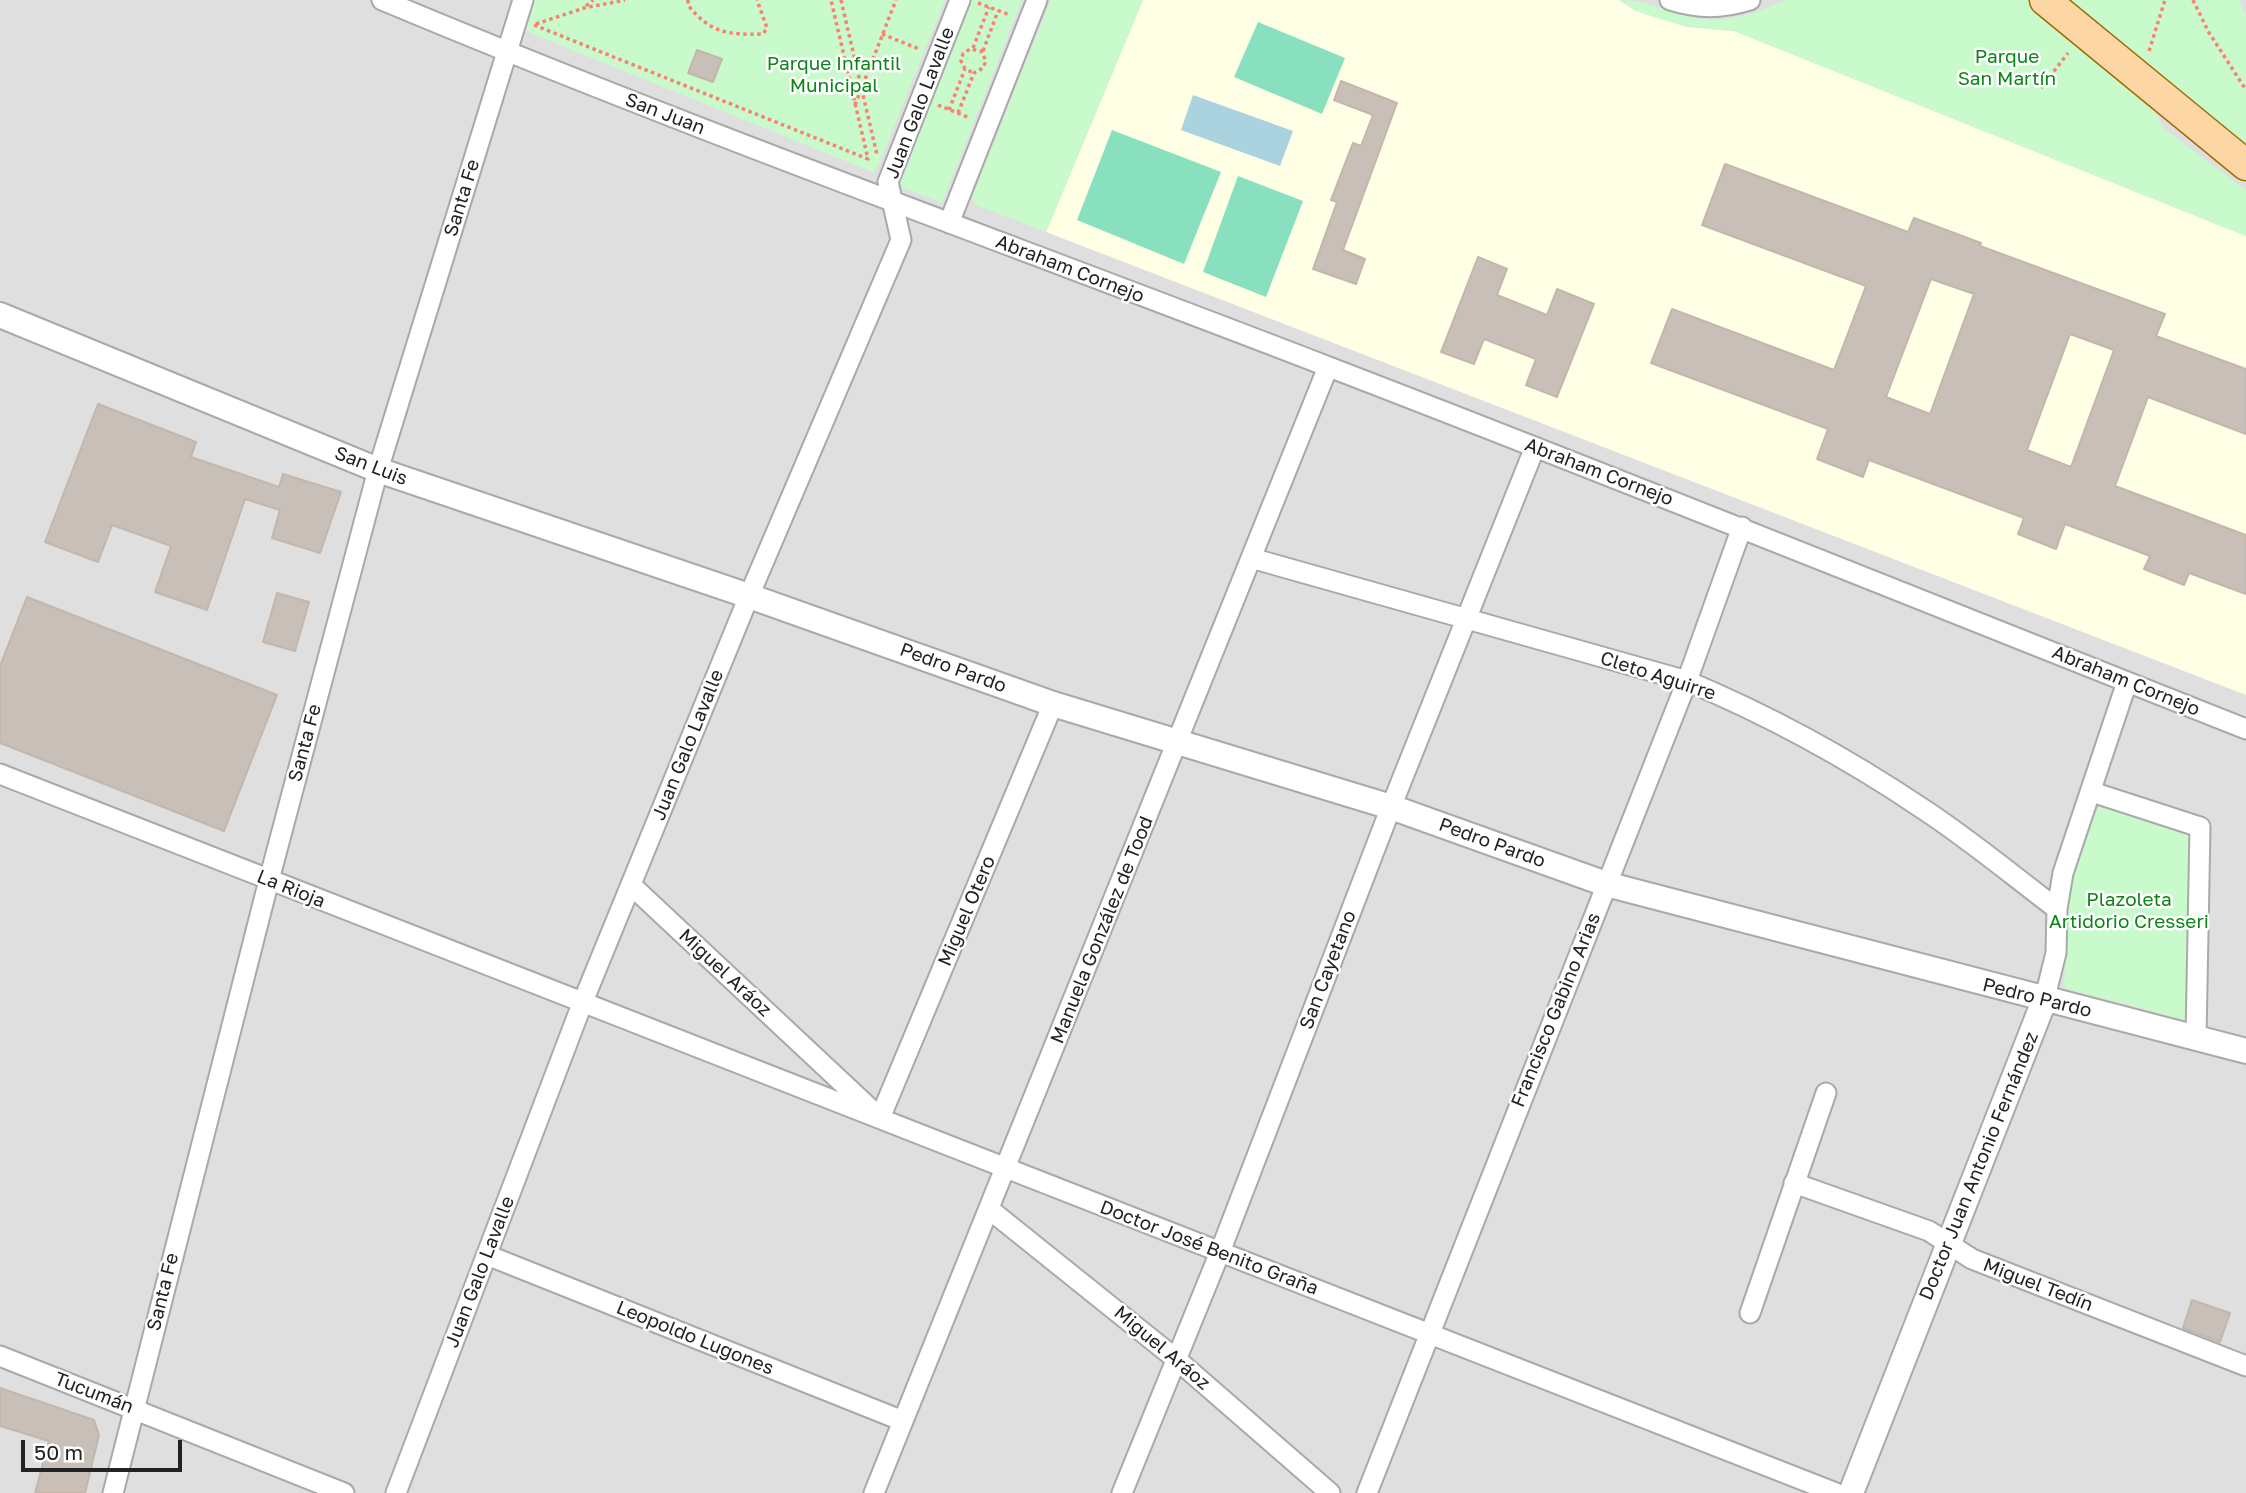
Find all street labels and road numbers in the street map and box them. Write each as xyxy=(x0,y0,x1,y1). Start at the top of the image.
street label: Juan Galo Lavalle xyxy=(881,24,959,182)
street label: San Juan xyxy=(622,88,708,140)
street label: Santa Fe xyxy=(439,157,485,239)
street label: Abraham Cornejo xyxy=(992,230,1148,308)
street label: Abraham Cornejo xyxy=(1521,433,1677,511)
street label: San Luis xyxy=(331,442,411,490)
street label: Pedro Pardo xyxy=(897,638,1009,698)
street label: Abraham Cornejo xyxy=(2049,641,2203,721)
street label: Cleto Aguirre xyxy=(1597,647,1719,705)
street label: Juan Galo Lavalle xyxy=(647,666,729,824)
street label: Santa Fe xyxy=(284,702,326,784)
street label: Manuela González de Tood xyxy=(1046,813,1158,1047)
street label: Pedro Pardo xyxy=(1436,813,1548,873)
street label: Miguel Otero xyxy=(933,852,1001,970)
street label: La Rioja xyxy=(253,865,329,913)
street label: San Cayetano xyxy=(1295,907,1361,1033)
street label: Francisco Gabino Arias xyxy=(1507,909,1605,1111)
street label: Miguel Aráoz xyxy=(674,924,776,1022)
street label: Pedro Pardo xyxy=(1980,973,2094,1023)
street label: Doctor Juan Antonio Fernández xyxy=(1915,1028,2043,1304)
street label: Juan Galo Lavalle xyxy=(441,1193,519,1351)
street label: Doctor José Benito Graña xyxy=(1097,1196,1321,1300)
street label: Santa Fe xyxy=(142,1251,184,1333)
street label: Miguel Tedín xyxy=(1980,1254,2096,1316)
street label: Leopoldo Lugones xyxy=(613,1296,777,1380)
street label: Miguel Aráoz xyxy=(1109,1301,1215,1395)
street label: Tucumán xyxy=(51,1368,137,1418)

